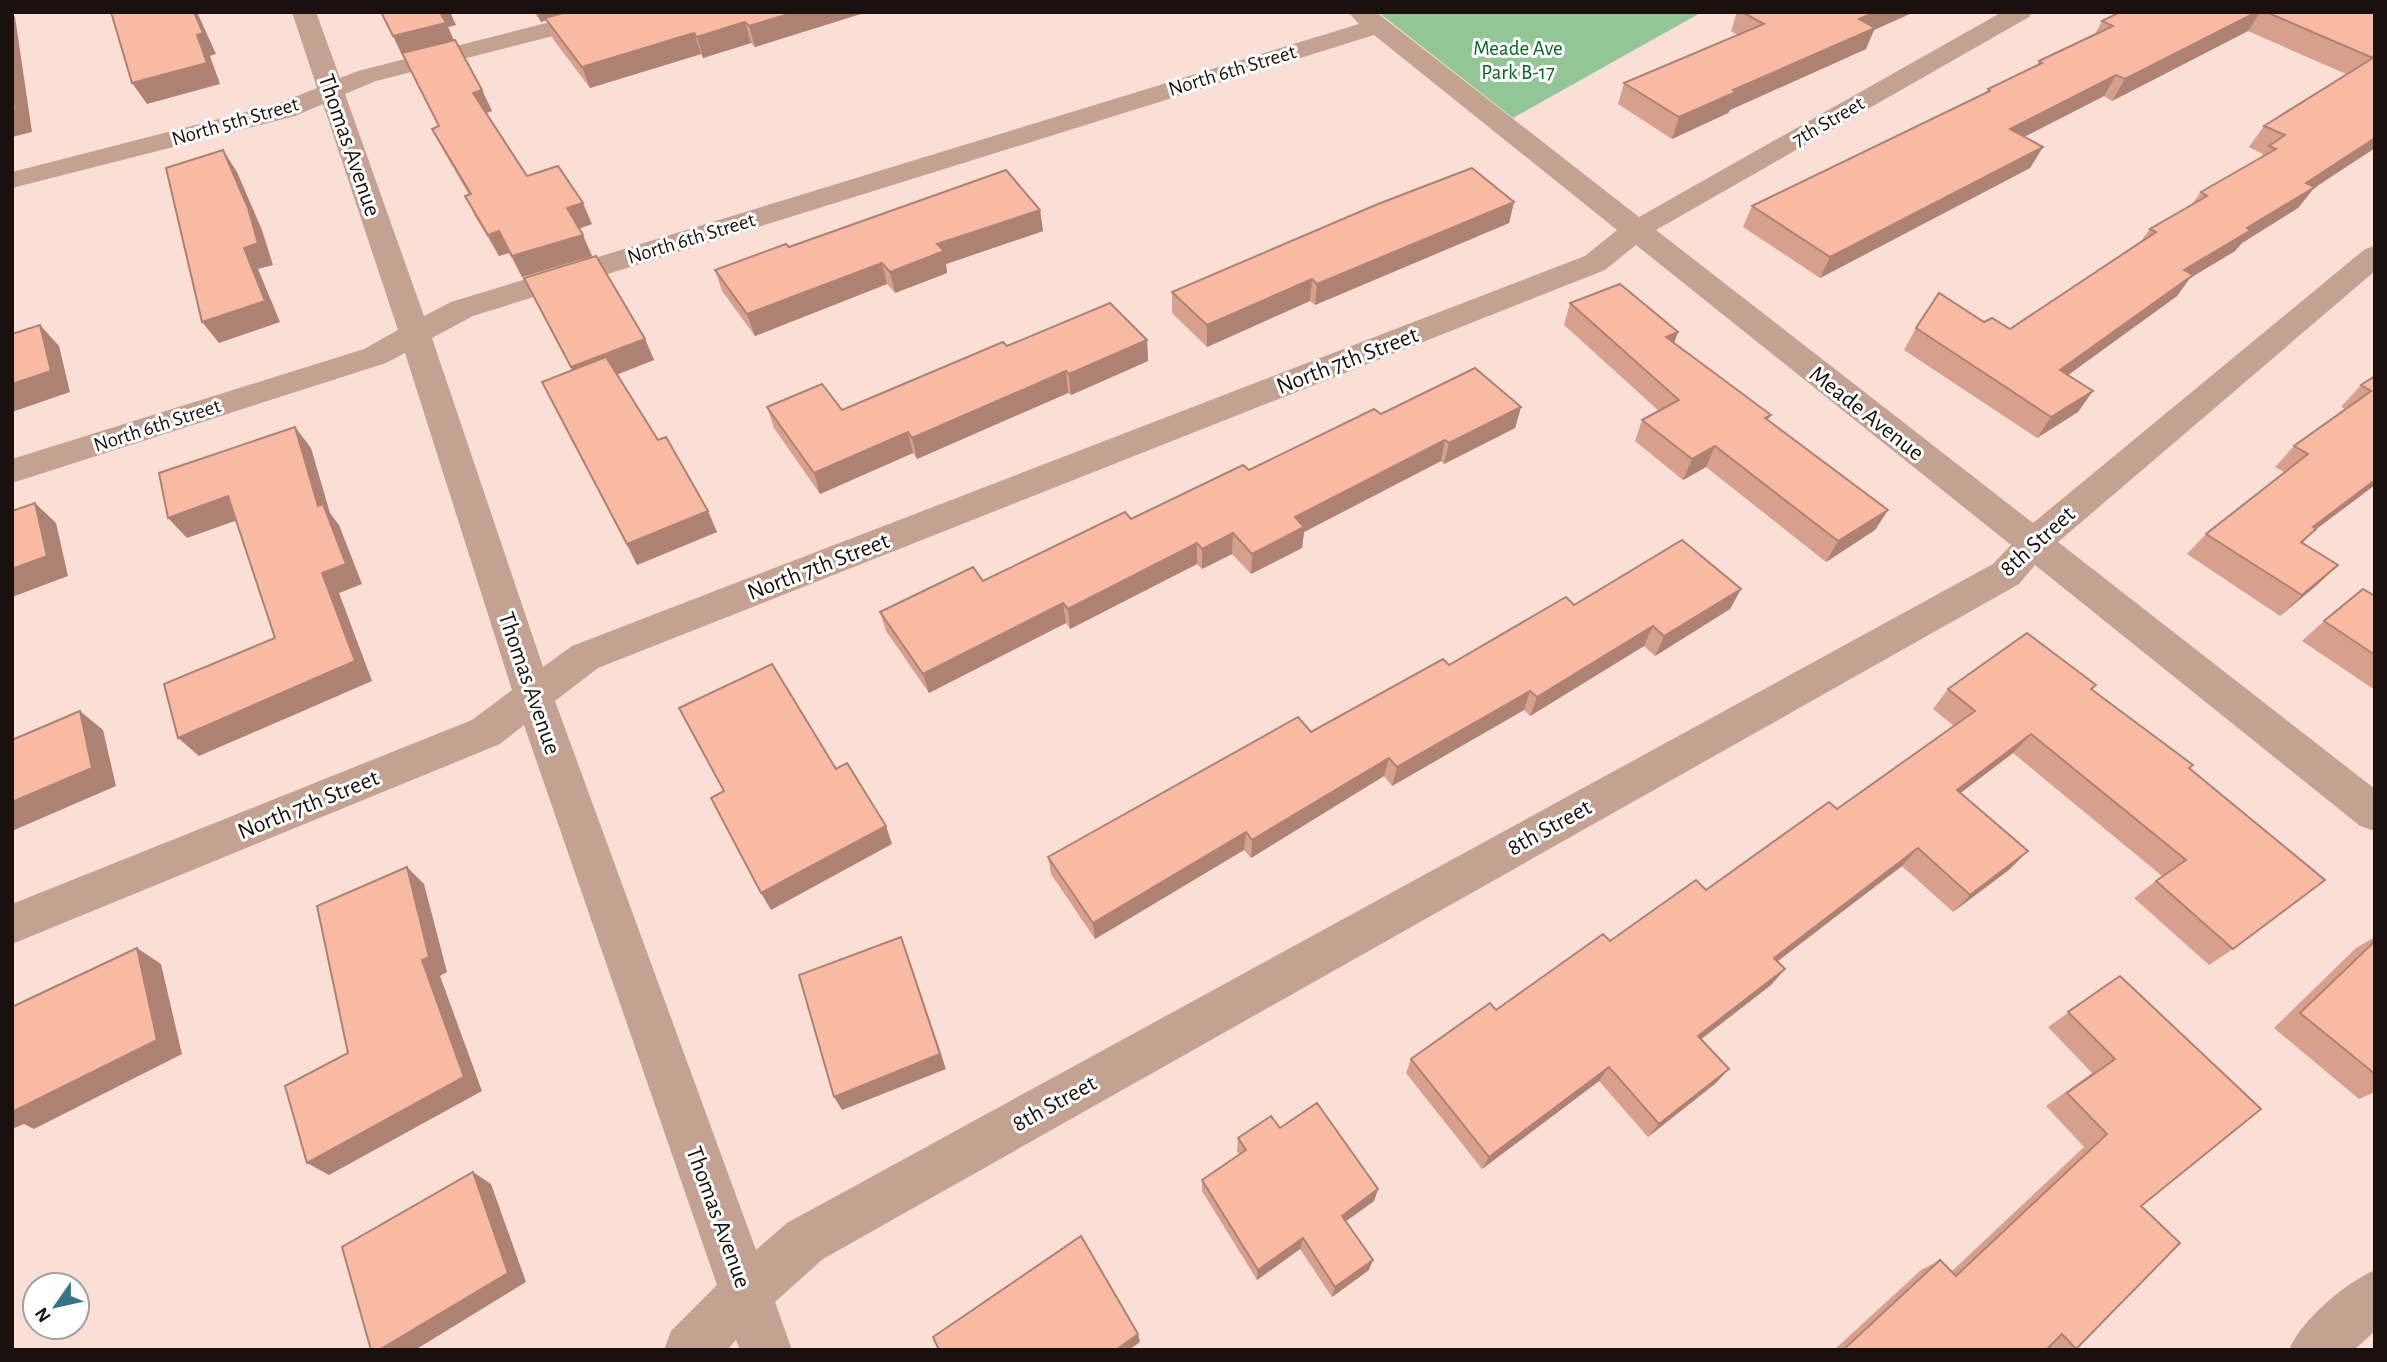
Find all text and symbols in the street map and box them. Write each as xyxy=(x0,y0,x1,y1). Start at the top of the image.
park label: Meade Ave Park B-17 xyxy=(1473,38,1563,83)
street label: North 6th Street xyxy=(1166,41,1299,100)
street label: Thomas Avenue xyxy=(314,71,385,220)
street label: 7th Street xyxy=(1789,92,1868,150)
street label: North 5th Street xyxy=(169,93,301,150)
street label: North 6th Street xyxy=(625,209,758,268)
street label: North 7th Street xyxy=(1273,323,1422,399)
street label: Meade Avenue xyxy=(1805,362,1928,466)
street label: North 6th Street xyxy=(91,395,224,456)
street label: 8th Street xyxy=(1995,502,2080,581)
street label: North 7th Street xyxy=(744,529,893,605)
street label: Thomas Avenue xyxy=(494,609,565,758)
street label: North 7th Street xyxy=(234,766,383,844)
street label: 8th Street xyxy=(1503,795,1596,861)
street label: 8th Street xyxy=(1008,1071,1101,1137)
street label: Thomas Avenue xyxy=(681,1143,755,1291)
north arrow xyxy=(21,1271,91,1341)
text: N xyxy=(32,1304,55,1325)

